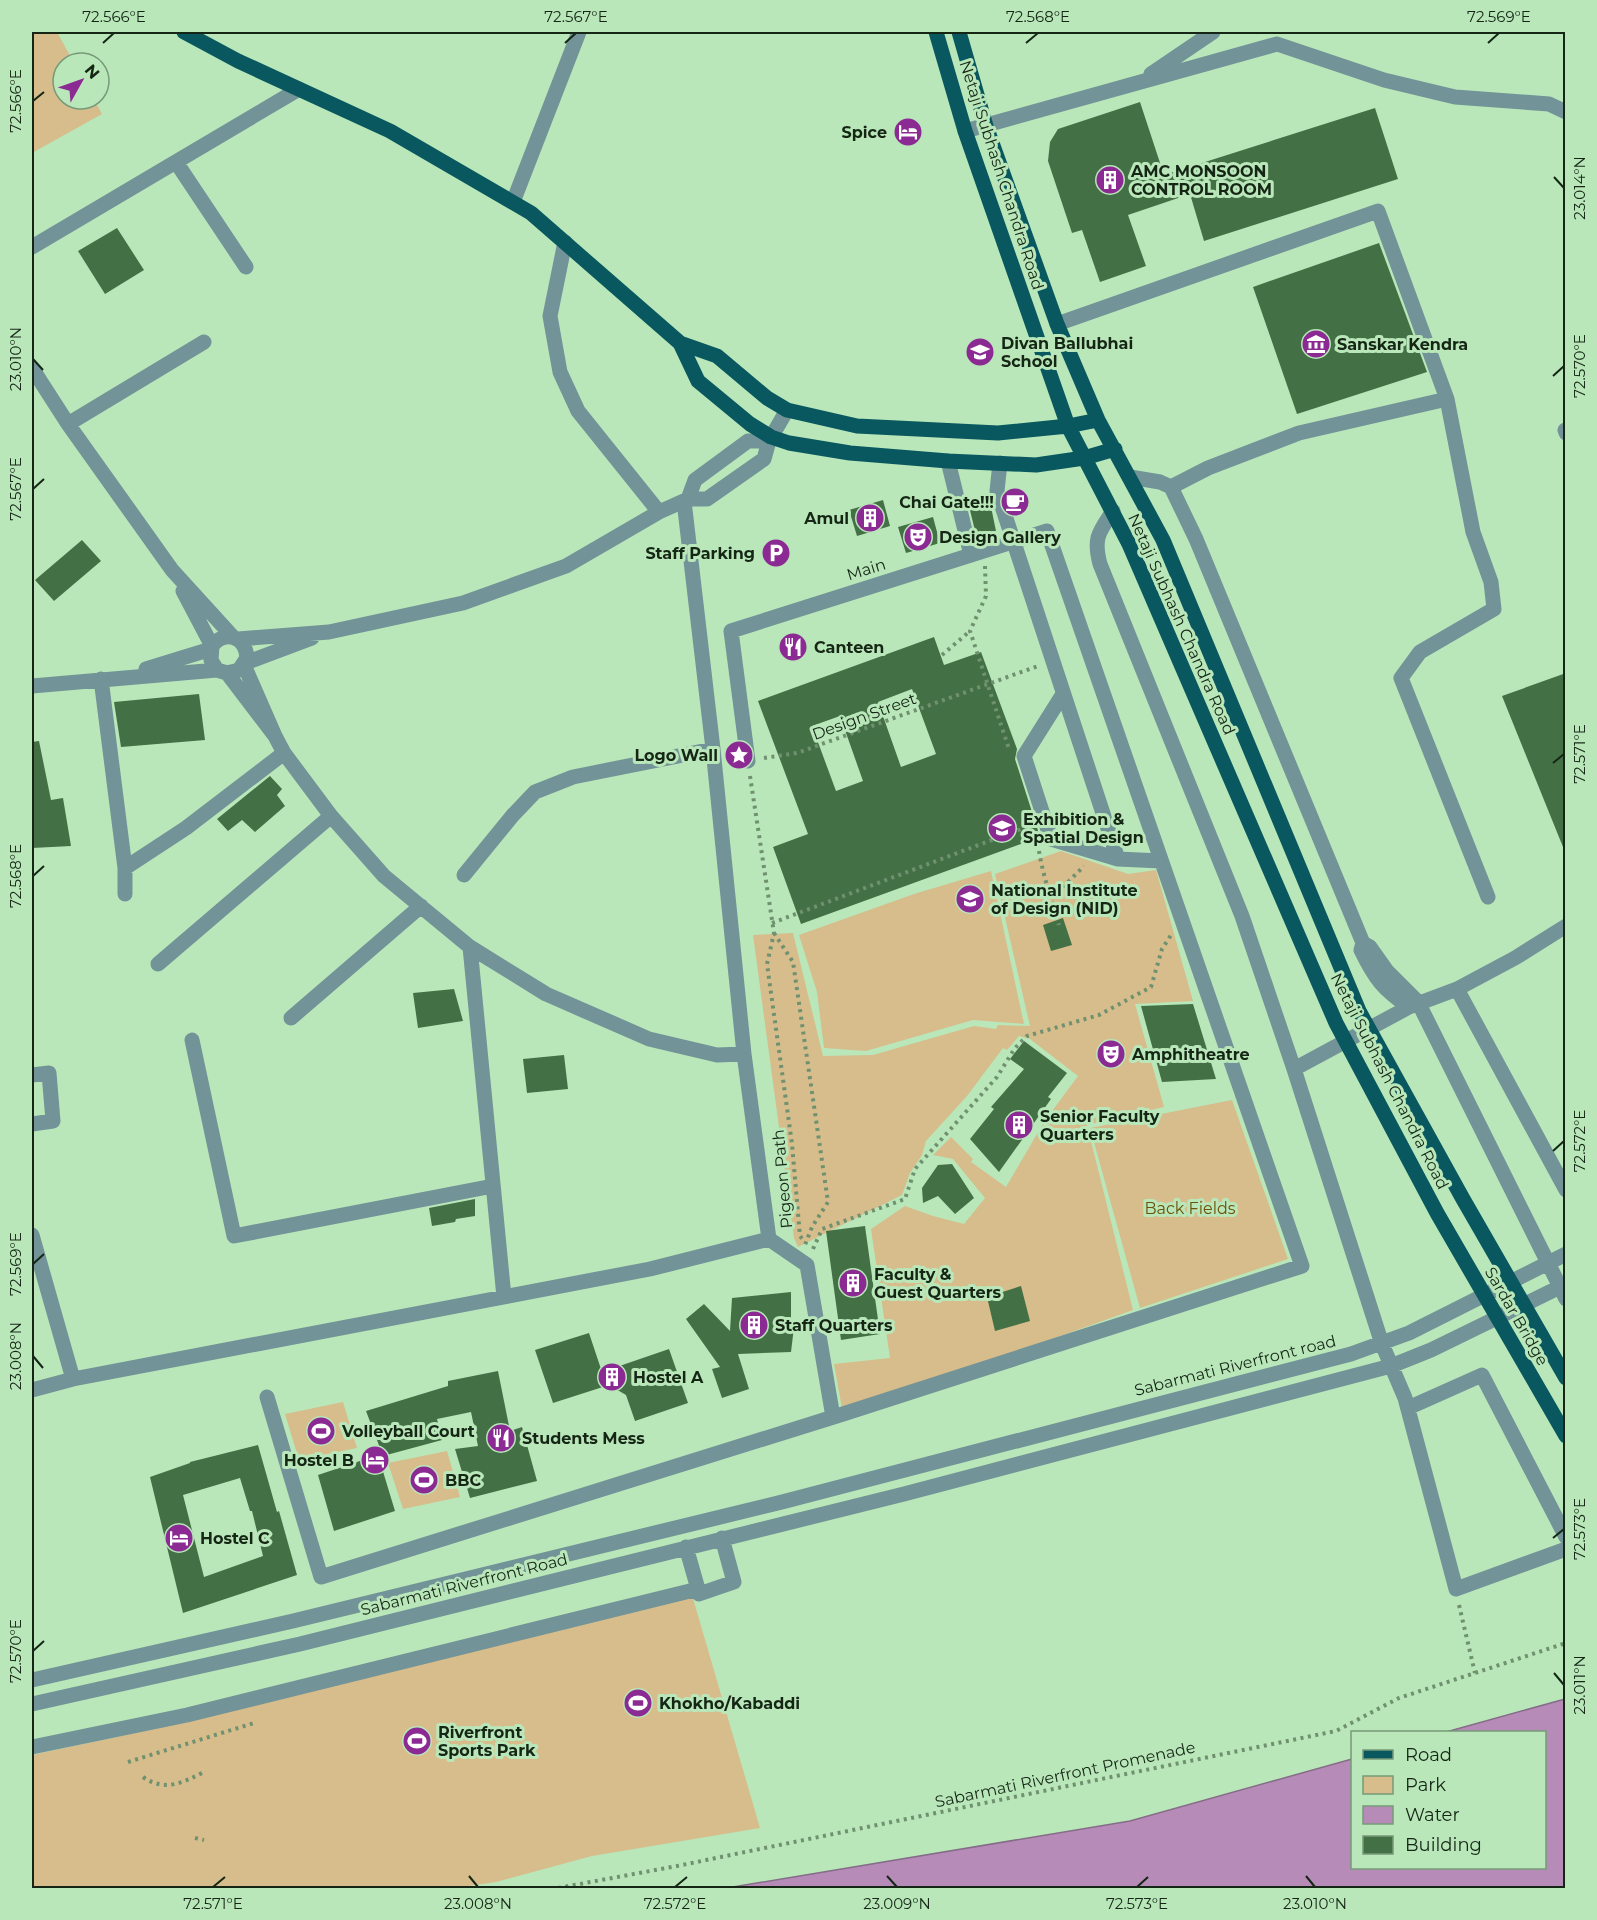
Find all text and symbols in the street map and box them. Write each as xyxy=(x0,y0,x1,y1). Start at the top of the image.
text: 72.566°E xyxy=(82,7,146,26)
text: 72.567°E xyxy=(544,7,608,26)
text: 72.568°E xyxy=(1006,7,1070,26)
text: 72.569°E xyxy=(1467,7,1531,26)
north arrow xyxy=(51,51,111,111)
street label: Netaji Subhash Chandra Road xyxy=(955,58,1048,292)
text: N xyxy=(81,61,104,83)
text: 72.566°E xyxy=(6,69,25,133)
hotel icon: Spice xyxy=(892,116,924,148)
place label: Spice xyxy=(841,123,887,142)
text: 23.014°N xyxy=(1570,156,1589,220)
place label: AMC MONSOON CONTROL ROOM xyxy=(1130,162,1272,199)
building icon: AMC MONSOON CONTROL ROOM xyxy=(1094,164,1126,196)
text: 23.010°N xyxy=(6,327,25,391)
museum icon: Sanskar Kendra xyxy=(1300,328,1332,360)
place label: Divan Ballubhai School xyxy=(1001,334,1133,371)
text: 72.570°E xyxy=(1570,334,1589,398)
place label: Sanskar Kendra xyxy=(1337,335,1468,354)
school or university icon: Divan Ballubhai School xyxy=(964,336,996,368)
text: 72.567°E xyxy=(6,457,25,521)
cafe icon: Chai Gate!!! xyxy=(999,486,1031,518)
place label: Chai Gate!!! xyxy=(899,493,994,512)
building icon: Amul xyxy=(854,502,886,534)
place label: Amul xyxy=(803,509,849,528)
street label: Netaji Subhash Chandra Road xyxy=(1124,511,1239,738)
theatre icon: Design Gallery xyxy=(902,521,934,553)
place label: Design Gallery xyxy=(939,528,1061,547)
parking icon: Staff Parking xyxy=(760,537,792,569)
place label: Staff Parking xyxy=(645,544,755,563)
street label: Main xyxy=(844,555,888,584)
restaurant icon: Canteen xyxy=(777,631,809,663)
place label: Canteen xyxy=(814,638,884,657)
street label: Design Street xyxy=(810,689,919,744)
text: 72.571°E xyxy=(1570,724,1589,784)
place icon: Logo Wall xyxy=(723,739,755,771)
place label: Logo Wall xyxy=(634,746,718,765)
place label: Exhibition & Spatial Design xyxy=(1023,810,1144,847)
school or university icon: Exhibition & Spatial Design xyxy=(986,812,1018,844)
text: 72.568°E xyxy=(6,844,25,908)
place label: National Institute of Design (NID) xyxy=(991,881,1138,918)
school or university icon: National Institute of Design (NID) xyxy=(954,883,986,915)
street label: Netaji Subhash Chandra Road xyxy=(1327,970,1453,1193)
theatre icon: Amphitheatre xyxy=(1095,1038,1127,1070)
place label: Amphitheatre xyxy=(1131,1045,1250,1064)
place label: Senior Faculty Quarters xyxy=(1040,1107,1160,1144)
building icon: Senior Faculty Quarters xyxy=(1003,1109,1035,1141)
text: 72.572°E xyxy=(1570,1110,1589,1172)
street label: Pigeon Path xyxy=(769,1129,796,1229)
park label: Back Fields xyxy=(1144,1199,1236,1218)
text: 72.569°E xyxy=(6,1232,25,1296)
street label: Sardar Bridge xyxy=(1481,1264,1552,1369)
place label: Faculty & Guest Quarters xyxy=(874,1265,1002,1302)
building icon: Faculty & Guest Quarters xyxy=(837,1267,869,1299)
building icon: Staff Quarters xyxy=(738,1309,770,1341)
place label: Staff Quarters xyxy=(775,1316,893,1335)
text: 23.008°N xyxy=(6,1322,25,1390)
street label: Sabarmati Riverfront road xyxy=(1132,1331,1338,1400)
building icon: Hostel A xyxy=(596,1361,628,1393)
place label: Hostel A xyxy=(633,1368,704,1387)
sports icon: Volleyball Court xyxy=(305,1415,337,1447)
place label: Volleyball Court xyxy=(341,1422,475,1441)
restaurant icon: Students Mess xyxy=(485,1422,517,1454)
place label: Students Mess xyxy=(522,1429,645,1448)
hotel icon: Hostel B xyxy=(359,1444,391,1476)
place label: Hostel B xyxy=(284,1451,354,1470)
sports icon: BBC xyxy=(408,1464,440,1496)
place label: BBC xyxy=(445,1471,481,1490)
text: 72.573°E xyxy=(1570,1498,1589,1560)
hotel icon: Hostel C xyxy=(163,1522,195,1554)
place label: Hostel C xyxy=(200,1529,270,1548)
street label: Sabarmati Riverfront Road xyxy=(359,1550,570,1619)
text: 72.570°E xyxy=(6,1619,25,1683)
text: 23.011°N xyxy=(1570,1655,1589,1715)
sports icon: Khokho/Kabaddi xyxy=(622,1687,654,1719)
place label: Khokho/Kabaddi xyxy=(659,1694,800,1713)
place label: Riverfront Sports Park xyxy=(438,1723,536,1760)
sports icon: Riverfront Sports Park xyxy=(401,1725,433,1757)
legend xyxy=(1351,1731,1546,1869)
street label: Sabarmati Riverfront Promenade xyxy=(933,1738,1197,1811)
text: Road xyxy=(1405,1744,1452,1766)
text: Park xyxy=(1405,1774,1446,1796)
text: Water xyxy=(1405,1804,1460,1826)
text: Building xyxy=(1405,1834,1482,1856)
text: 72.571°E xyxy=(183,1894,243,1913)
text: 23.008°N xyxy=(444,1894,512,1913)
text: 72.572°E xyxy=(644,1894,706,1913)
text: 23.009°N xyxy=(863,1894,931,1913)
text: 72.573°E xyxy=(1106,1894,1168,1913)
text: 23.010°N xyxy=(1283,1894,1347,1913)

